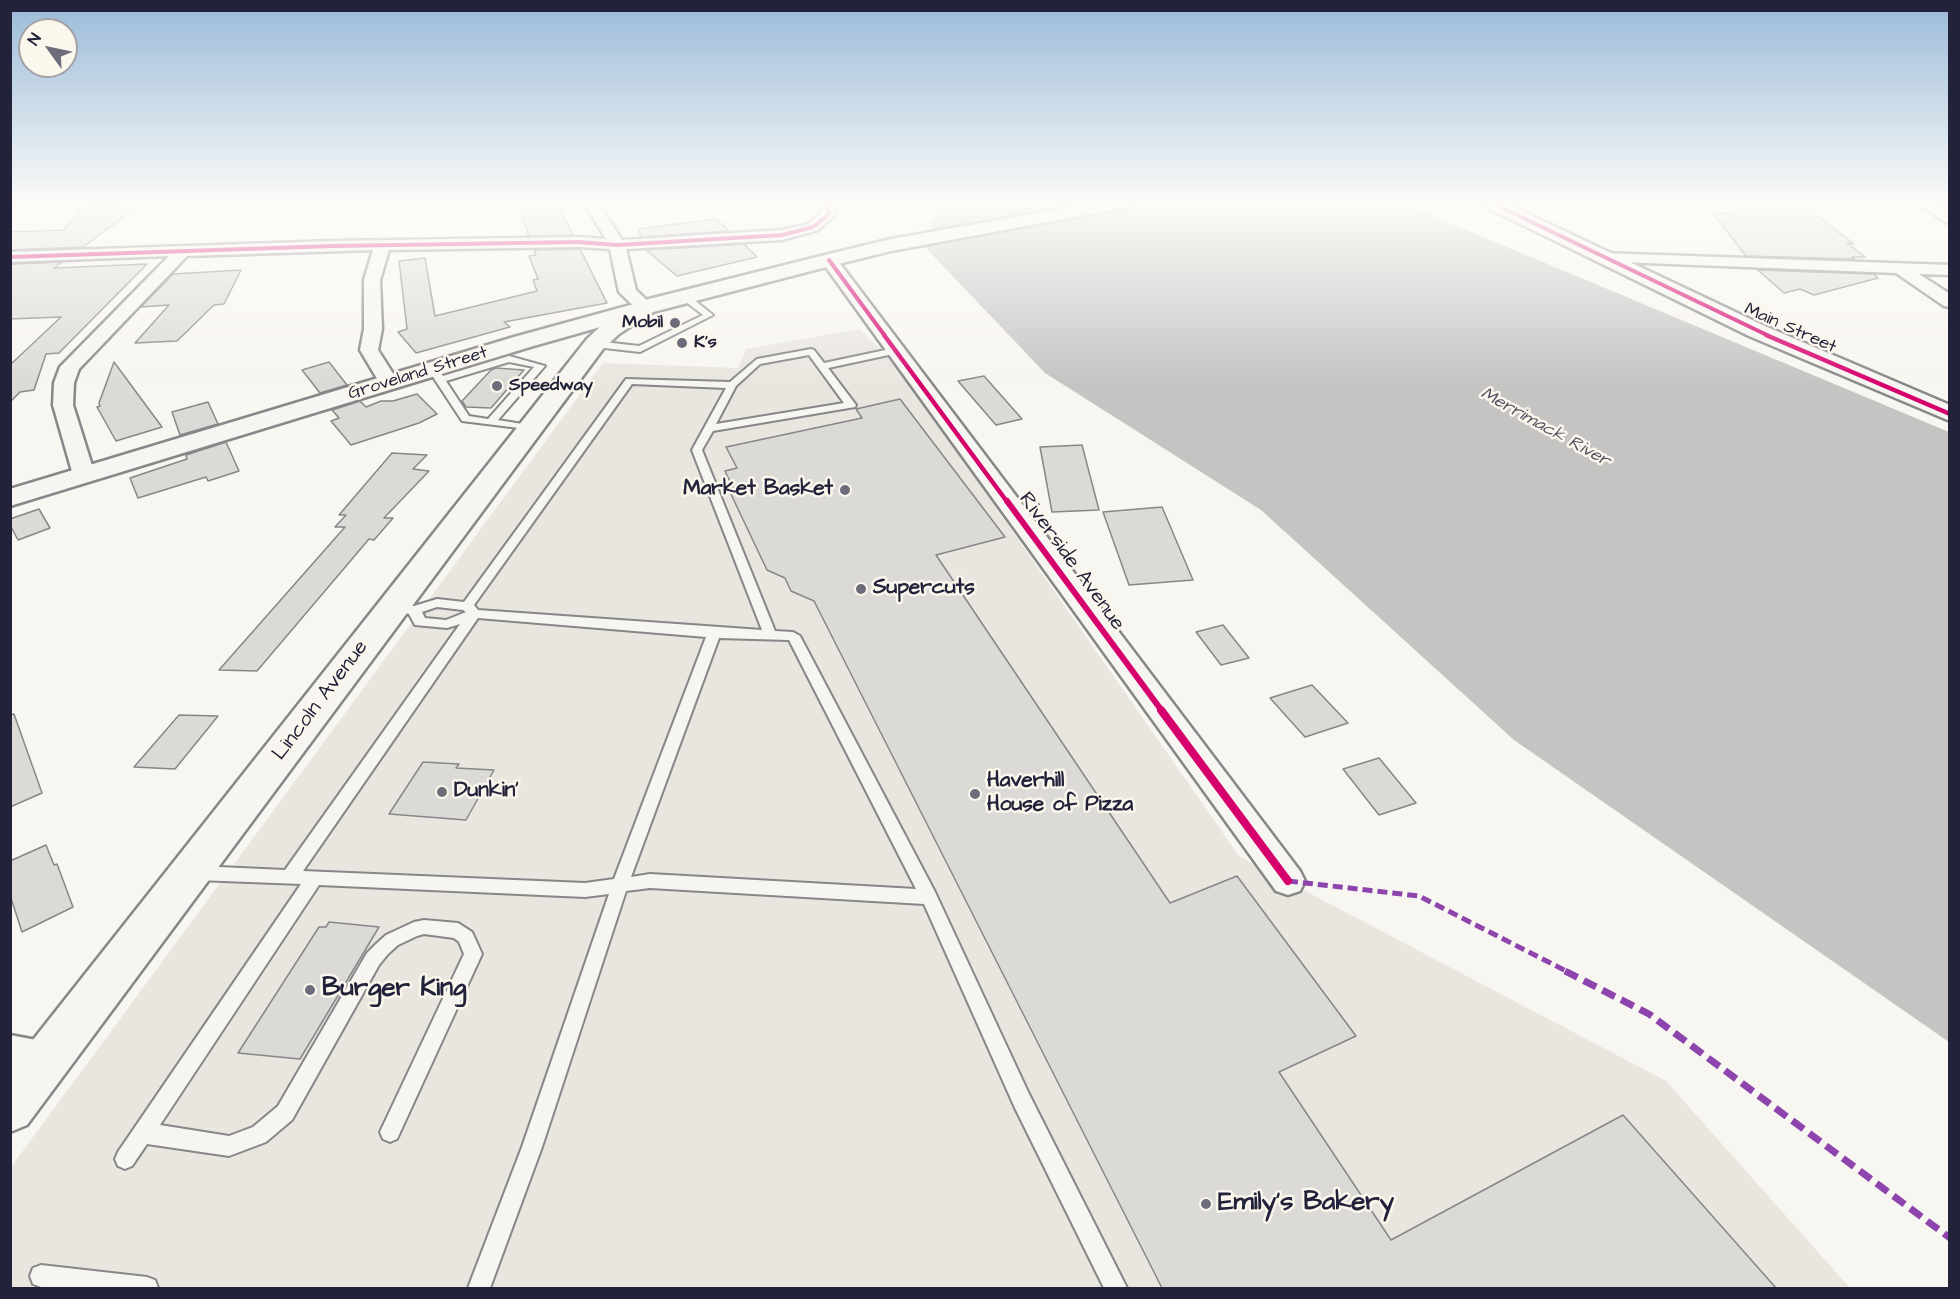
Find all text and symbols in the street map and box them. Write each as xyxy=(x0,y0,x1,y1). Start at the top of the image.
north arrow xyxy=(18,18,78,78)
text: N xyxy=(23,29,47,49)
street label: Main Street xyxy=(1741,299,1839,359)
place label: Mobil xyxy=(622,312,663,334)
marker: Mobil xyxy=(668,316,682,330)
place label: K's xyxy=(694,332,717,354)
marker: K's xyxy=(675,336,689,350)
street label: Groveland Street xyxy=(346,343,490,405)
place label: Speedway xyxy=(509,375,593,397)
marker: Speedway xyxy=(490,379,504,393)
water label: Merrimack River xyxy=(1477,384,1613,472)
place label: Market Basket xyxy=(683,477,833,503)
marker: Market Basket xyxy=(838,483,852,497)
street label: Riverside Avenue xyxy=(1012,488,1130,636)
place label: Supercuts xyxy=(873,576,975,602)
marker: Supercuts xyxy=(854,582,868,596)
street label: Lincoln Avenue xyxy=(268,636,374,766)
place label: Haverhill House of Pizza xyxy=(987,769,1133,819)
place label: Dunkin' xyxy=(454,779,519,805)
marker: Dunkin' xyxy=(435,785,449,799)
marker: Haverhill House of Pizza xyxy=(968,787,982,801)
place label: Burger King xyxy=(322,974,466,1006)
marker: Burger King xyxy=(303,983,317,997)
place label: Emily's Bakery xyxy=(1218,1188,1394,1220)
marker: Emily's Bakery xyxy=(1199,1197,1213,1211)

